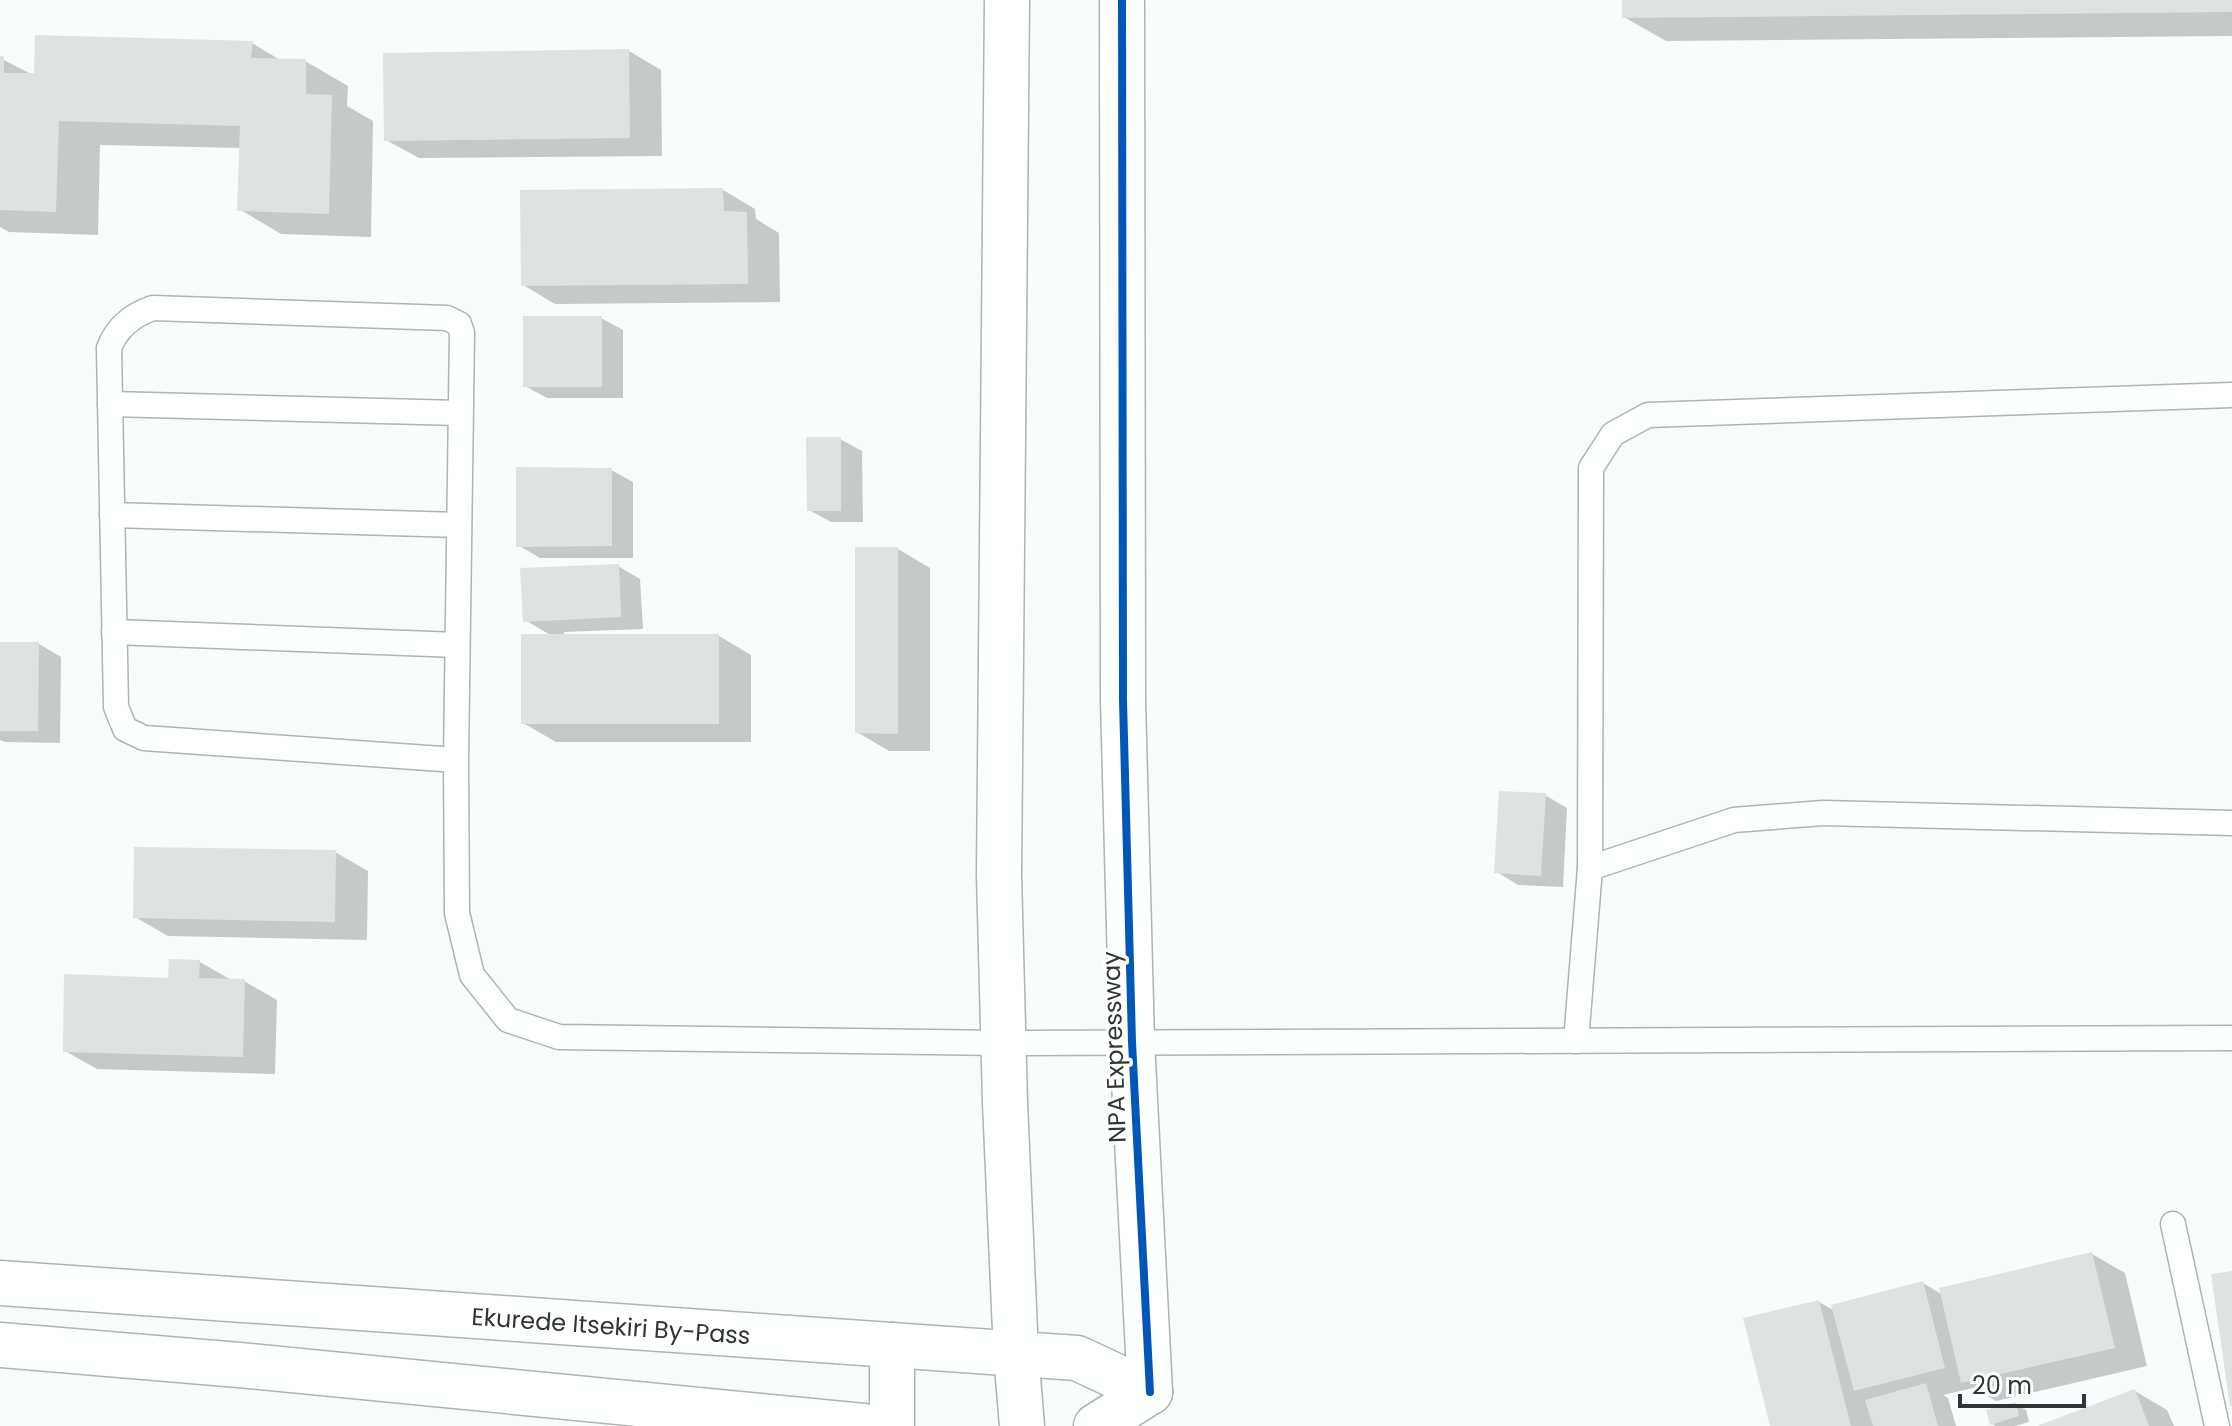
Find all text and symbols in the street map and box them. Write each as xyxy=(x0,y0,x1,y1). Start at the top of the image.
street label: NPA Expressway xyxy=(1094,950,1134,1143)
street label: Ekurede Itsekiri By-Pass xyxy=(470,1300,752,1352)
scale bar xyxy=(1960,1358,2084,1408)
text: 20 m xyxy=(1972,1369,2032,1402)

